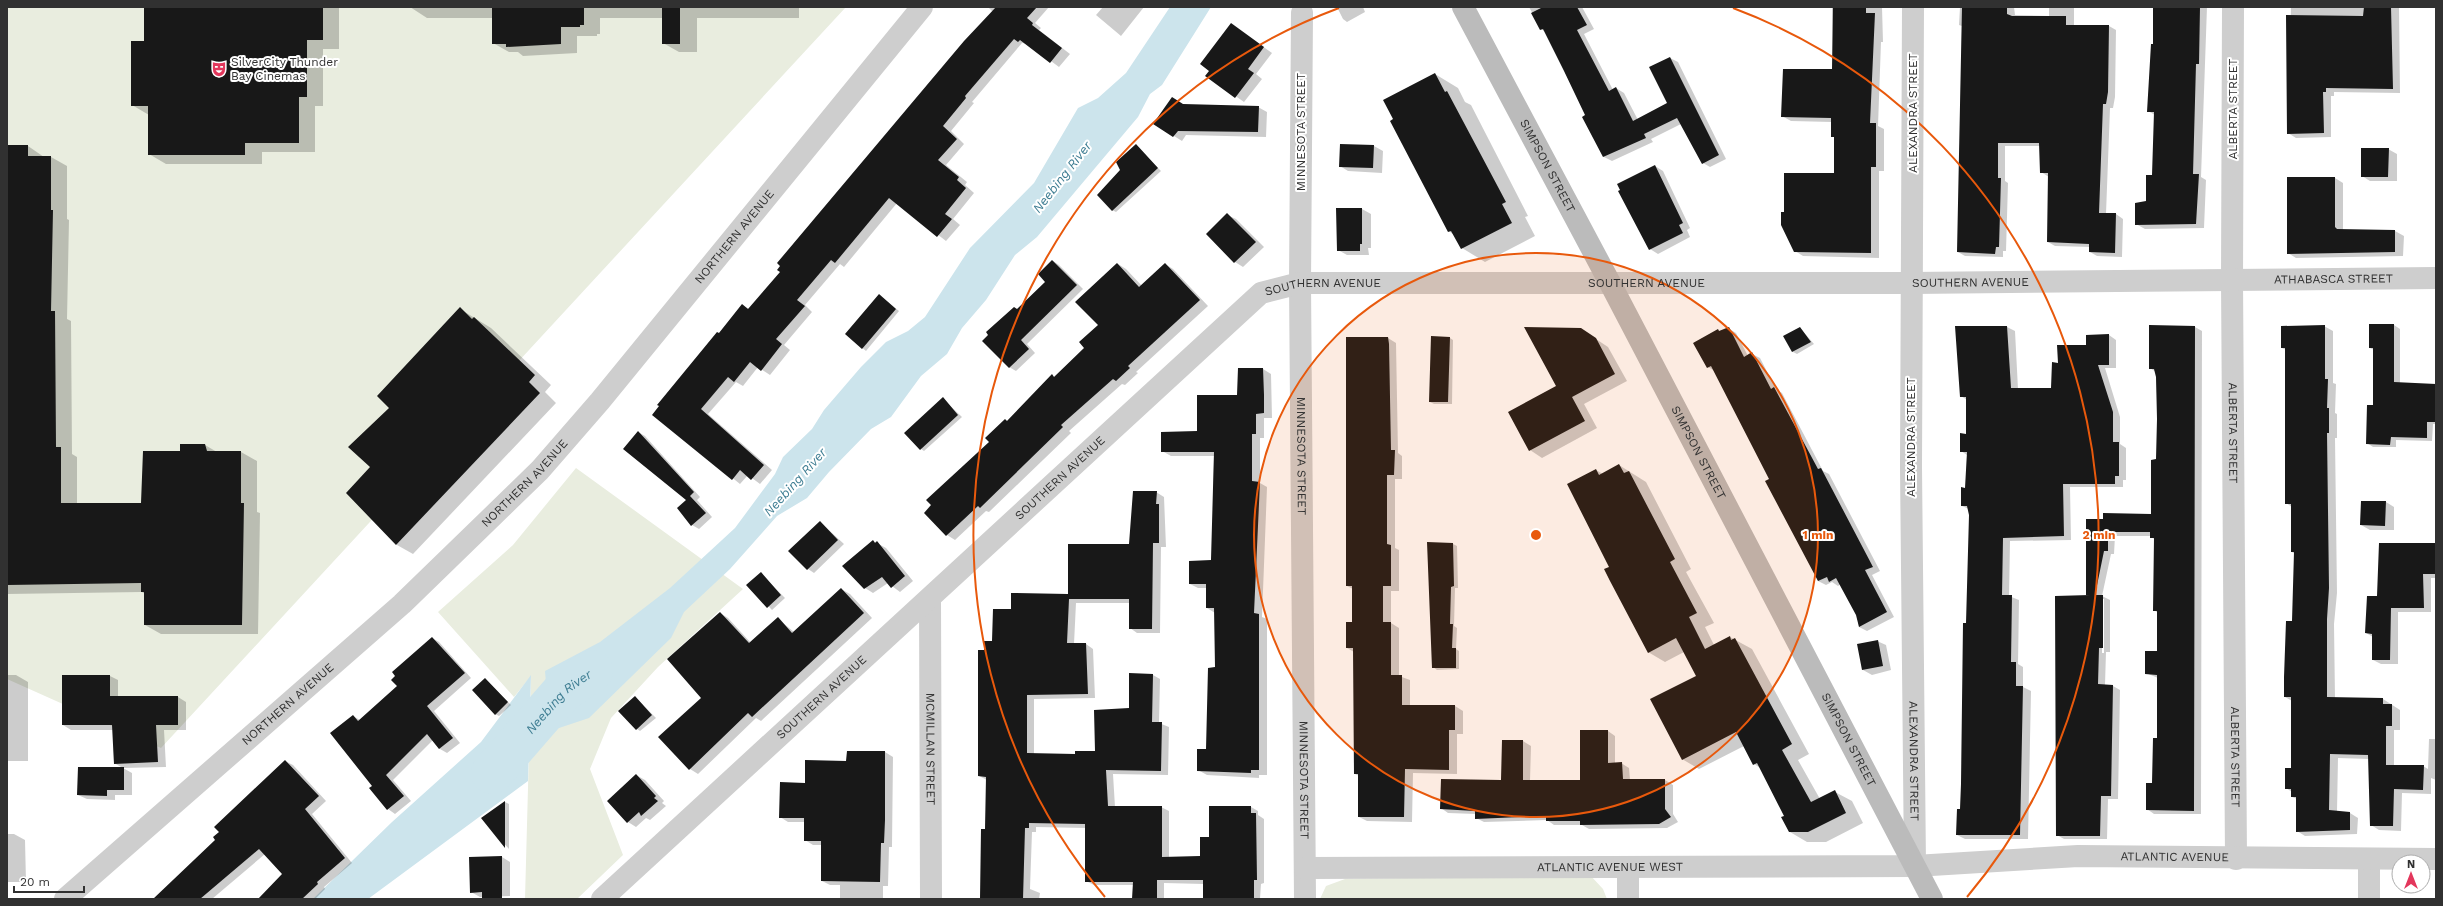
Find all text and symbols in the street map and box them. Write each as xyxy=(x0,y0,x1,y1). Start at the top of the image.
street label: ALEXANDRA STREET xyxy=(1906,53,1920,173)
place label: SilverCity Thunder Bay Cinemas xyxy=(231,55,338,83)
street label: ALBERTA STREET xyxy=(2226,58,2240,160)
theatre icon: SilverCity Thunder Bay Cinemas xyxy=(210,60,228,78)
street label: MINNESOTA STREET xyxy=(1294,73,1308,191)
street label: SIMPSON STREET xyxy=(1517,117,1578,215)
water label: Neebing River xyxy=(1030,138,1095,216)
street label: NORTHERN AVENUE xyxy=(692,186,777,286)
street label: ATHABASCA STREET xyxy=(2274,271,2393,287)
street label: SOUTHERN AVENUE xyxy=(1912,275,2029,290)
street label: SOUTHERN AVENUE xyxy=(1263,276,1381,299)
street label: SOUTHERN AVENUE xyxy=(1588,276,1705,290)
street label: ALEXANDRA STREET xyxy=(1904,377,1918,497)
street label: ALBERTA STREET xyxy=(2226,382,2240,484)
street label: MINNESOTA STREET xyxy=(1294,397,1309,515)
street label: SIMPSON STREET xyxy=(1668,403,1729,502)
street label: SOUTHERN AVENUE xyxy=(1012,433,1108,523)
street label: NORTHERN AVENUE xyxy=(479,436,571,530)
water label: Neebing River xyxy=(761,444,830,519)
centre of rings xyxy=(1529,528,1543,542)
text: 1 min xyxy=(1803,528,1833,542)
text: 2 min xyxy=(2083,528,2115,542)
street label: SOUTHERN AVENUE xyxy=(774,652,869,742)
street label: NORTHERN AVENUE xyxy=(239,660,337,748)
water label: Neebing River xyxy=(522,666,595,736)
street label: SIMPSON STREET xyxy=(1819,691,1879,789)
street label: MCMILLAN STREET xyxy=(923,693,938,805)
street label: ALEXANDRA STREET xyxy=(1906,701,1922,821)
street label: ALBERTA STREET xyxy=(2228,706,2243,808)
street label: MINNESOTA STREET xyxy=(1297,721,1312,839)
street label: ATLANTIC AVENUE xyxy=(2120,849,2229,864)
north arrow xyxy=(2391,854,2431,894)
text: N xyxy=(2407,858,2415,871)
street label: ATLANTIC AVENUE WEST xyxy=(1537,860,1683,874)
scale bar xyxy=(14,868,84,894)
text: 20 m xyxy=(20,875,50,889)

